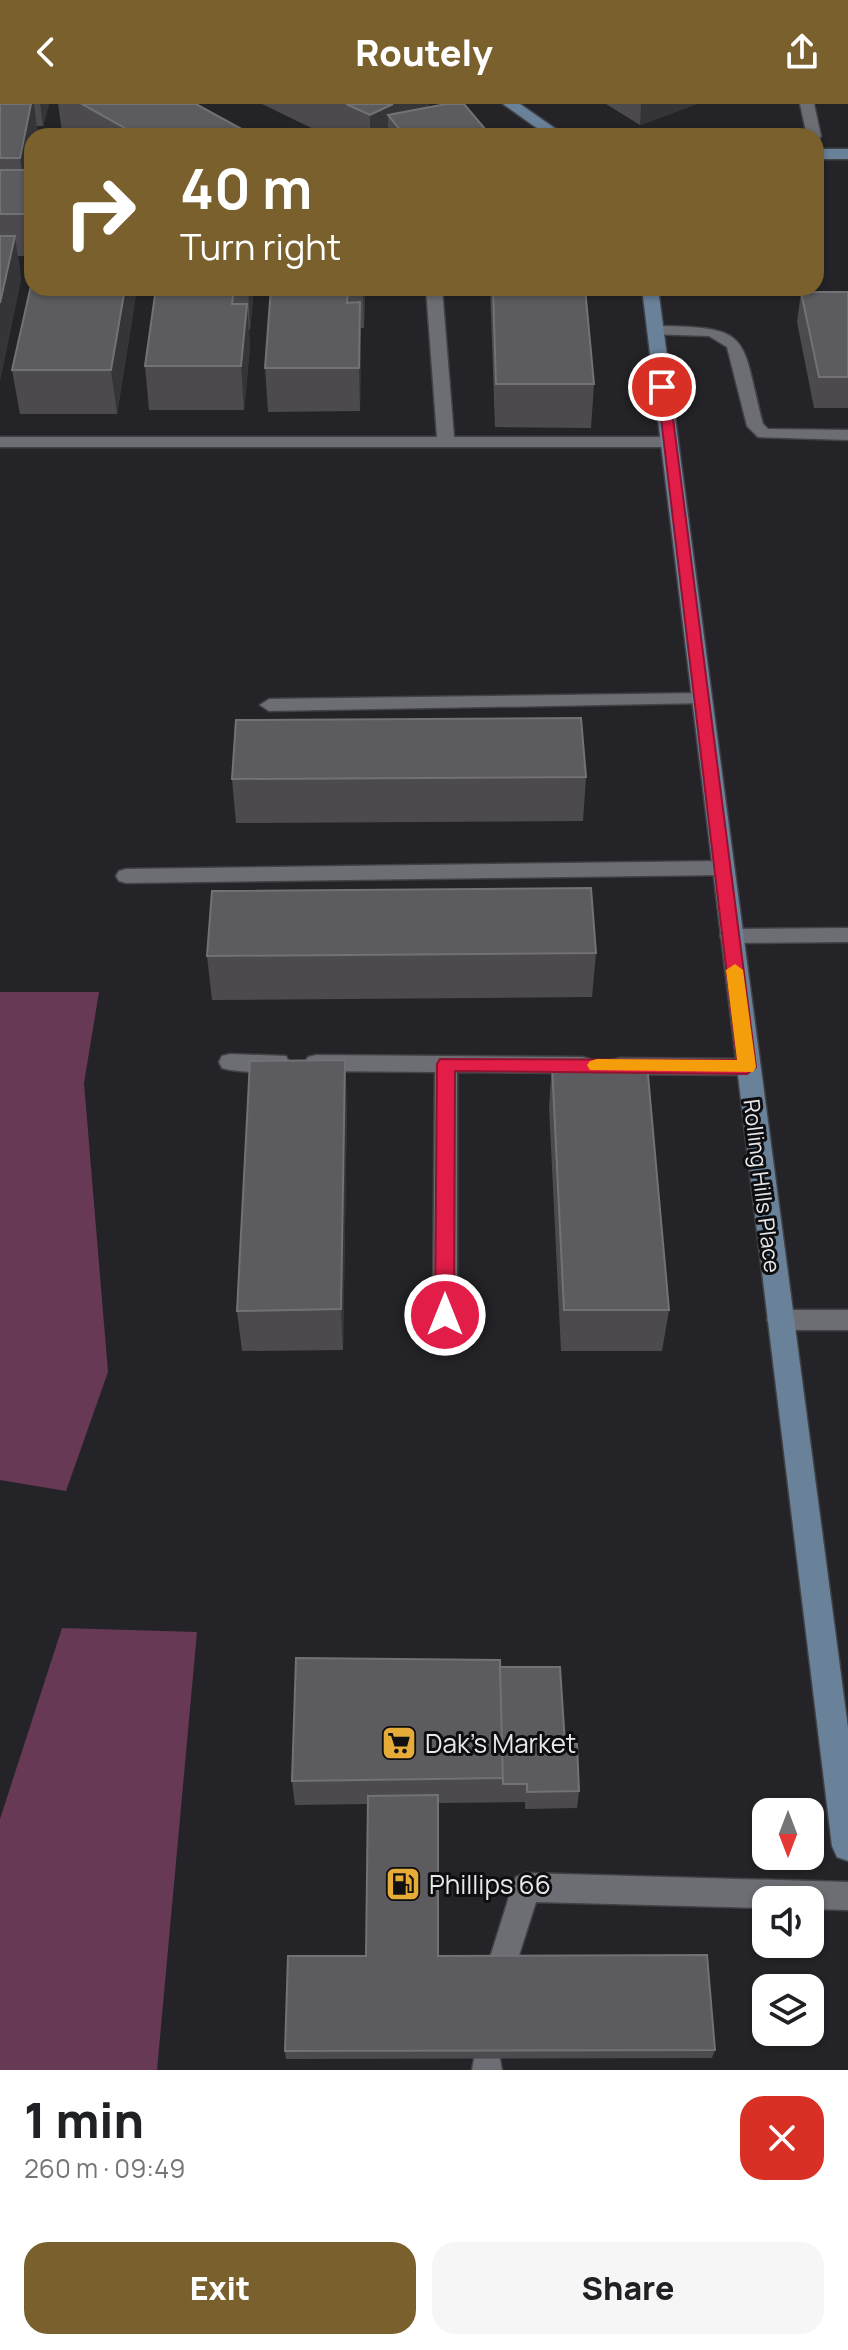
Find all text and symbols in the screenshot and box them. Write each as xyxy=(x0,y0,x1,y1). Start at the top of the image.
text: Routely xyxy=(355,28,493,77)
icon: back xyxy=(24,30,68,74)
icon: share xyxy=(780,30,824,74)
text: 40 m xyxy=(180,149,312,226)
icon: right xyxy=(48,160,152,264)
text: Turn right xyxy=(180,222,341,271)
pin xyxy=(628,353,696,421)
icon: arrive xyxy=(640,365,684,409)
street label: Rolling Hills Place xyxy=(736,1098,788,1275)
position arrow xyxy=(403,1273,487,1357)
supermarket icon: Dak's Market xyxy=(380,1724,418,1762)
place label: Dak's Market xyxy=(425,1725,576,1761)
north arrow xyxy=(752,1798,824,1870)
map controls xyxy=(752,1798,824,2046)
fuel station icon: Phillips 66 xyxy=(384,1865,422,1903)
place label: Phillips 66 xyxy=(429,1866,551,1902)
button: sound xyxy=(752,1886,824,1958)
button: layers xyxy=(752,1974,824,2046)
text: 1 min xyxy=(24,2087,144,2152)
button: close xyxy=(740,2096,824,2180)
text: 260 m · 09:49 xyxy=(24,2150,185,2186)
button: Exit xyxy=(24,2242,416,2334)
button: Share xyxy=(432,2242,824,2334)

